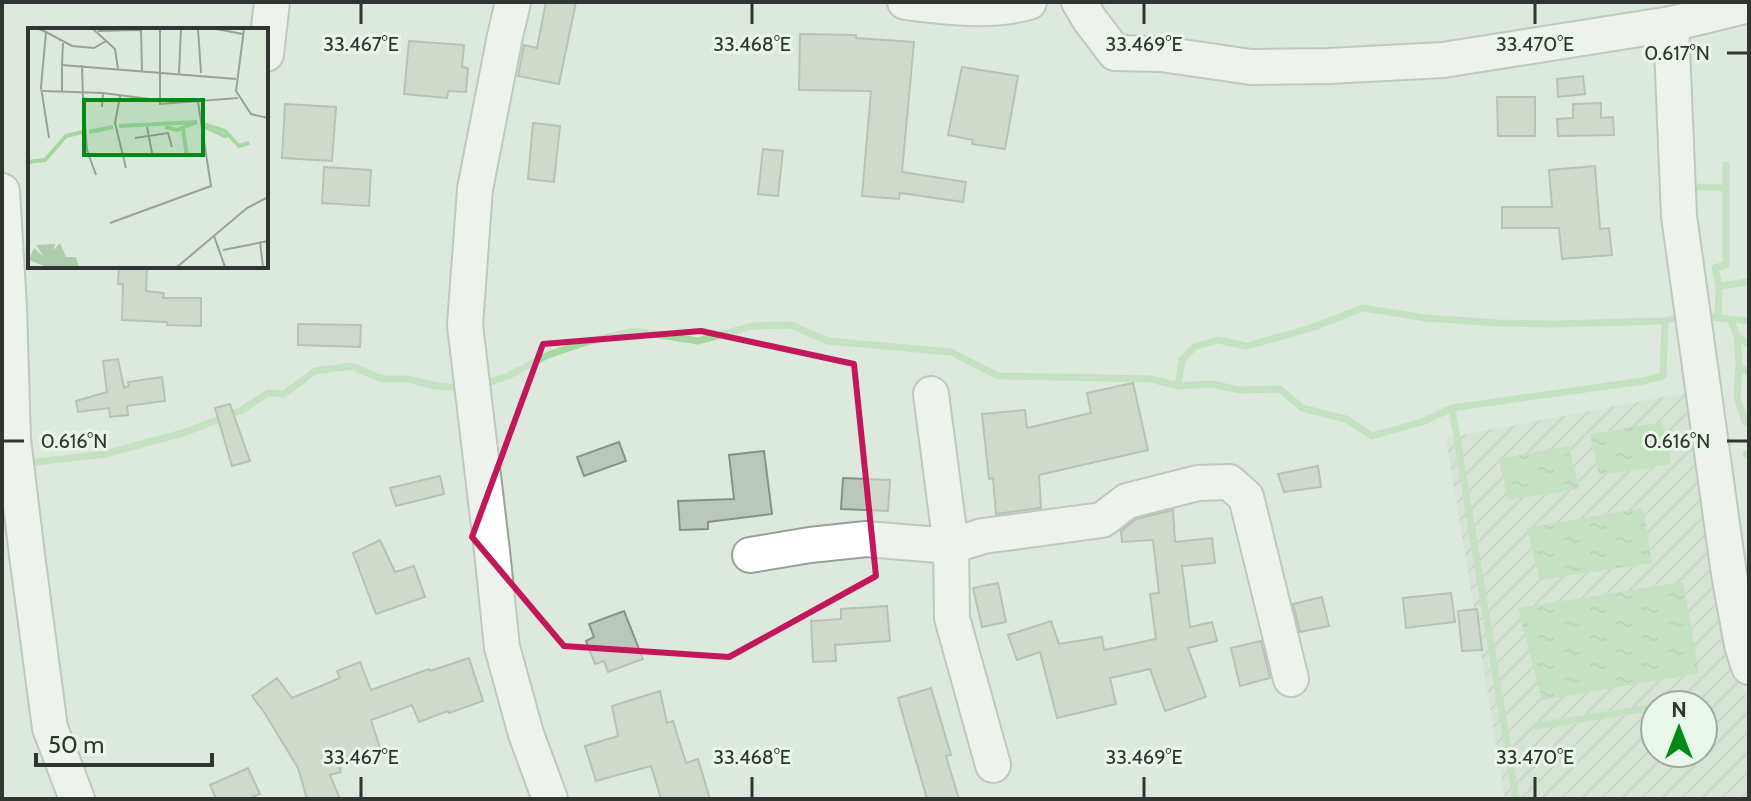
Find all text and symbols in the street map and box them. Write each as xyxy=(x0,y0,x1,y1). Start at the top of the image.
inset map xyxy=(28,28,268,268)
text: 33.467°E xyxy=(323,32,399,56)
text: 33.468°E xyxy=(713,32,791,56)
text: 33.469°E xyxy=(1106,32,1182,56)
text: 33.470°E xyxy=(1496,32,1574,56)
text: 0.617°N xyxy=(1644,41,1710,65)
text: 0.616°N xyxy=(41,429,107,453)
text: 0.616°N xyxy=(1644,429,1710,453)
north arrow xyxy=(1639,689,1719,769)
text: N xyxy=(1671,696,1687,723)
scale bar xyxy=(36,717,212,767)
text: 50 m xyxy=(48,730,104,759)
text: 33.467°E xyxy=(323,745,399,769)
text: 33.468°E xyxy=(713,745,791,769)
text: 33.469°E xyxy=(1106,745,1182,769)
text: 33.470°E xyxy=(1496,745,1574,769)

